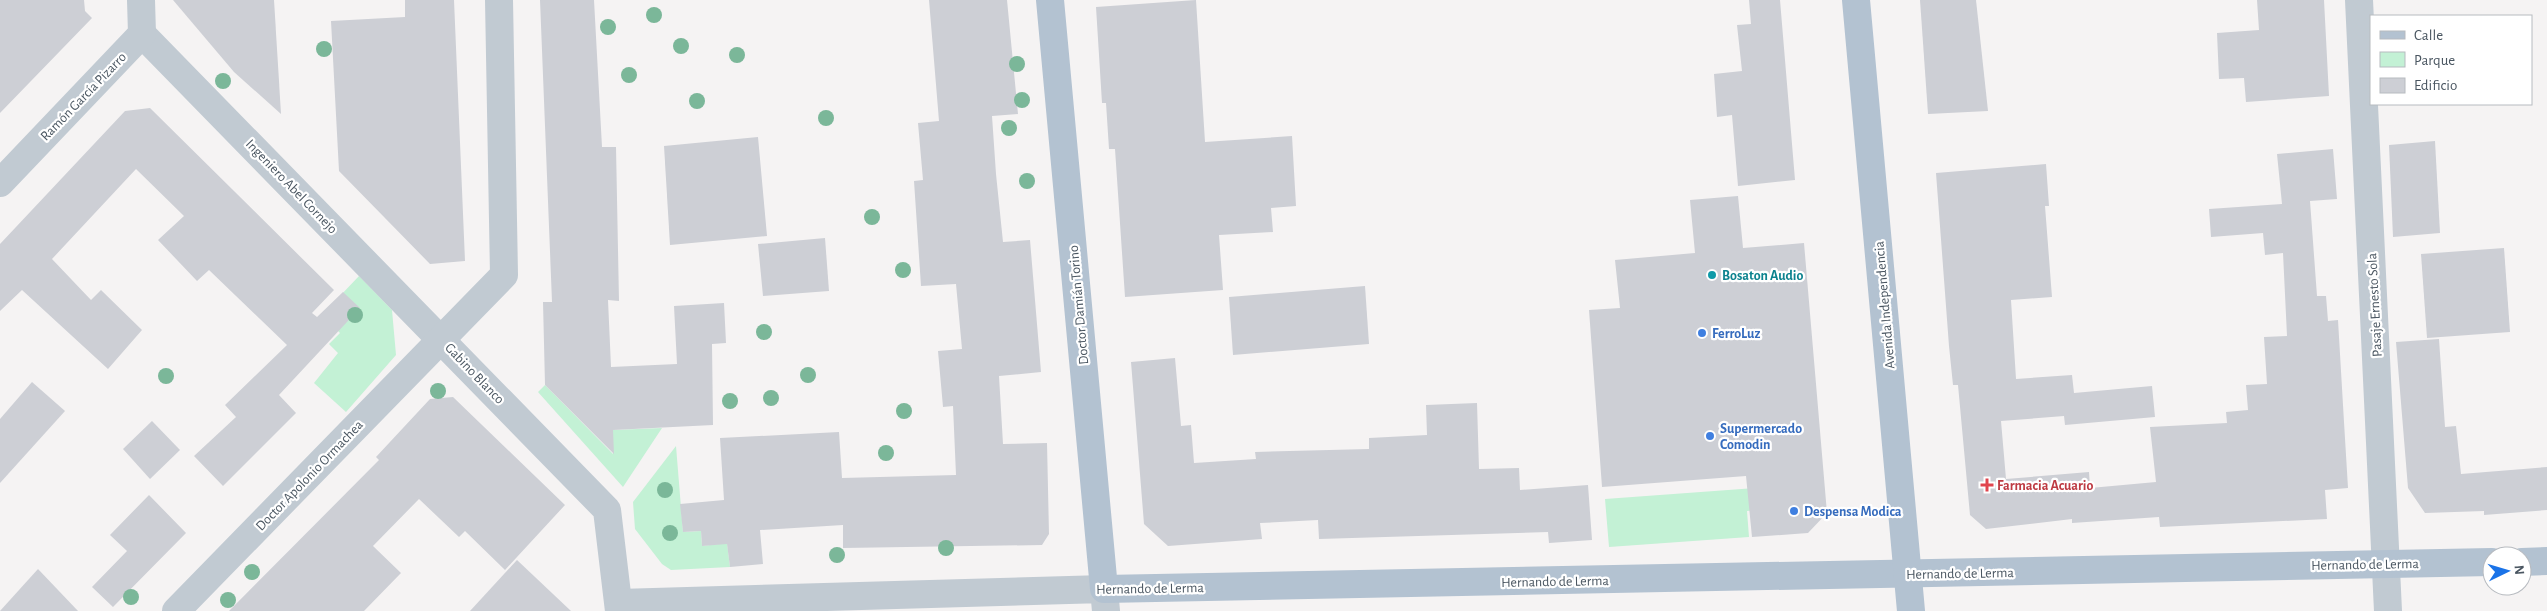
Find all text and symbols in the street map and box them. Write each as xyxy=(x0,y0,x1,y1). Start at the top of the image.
legend xyxy=(2370,15,2532,105)
text: Calle xyxy=(2414,28,2443,43)
street label: Ramón García Pizarro xyxy=(38,50,129,143)
text: Parque xyxy=(2414,53,2455,68)
text: Edificio xyxy=(2414,78,2457,93)
street label: Ingeniero Abel Cornejo xyxy=(243,137,340,237)
street label: Avenida Independencia xyxy=(1872,240,1898,369)
street label: Doctor Damián Torino xyxy=(1067,245,1091,365)
street label: Pasaje Ernesto Sola xyxy=(2365,252,2385,357)
marker: Bosaton Audio xyxy=(1706,269,1718,281)
place label: Bosaton Audio xyxy=(1722,269,1803,283)
marker: FerroLuz xyxy=(1696,327,1708,339)
place label: FerroLuz xyxy=(1712,327,1760,341)
street label: Gabino Blanco xyxy=(442,341,507,407)
street label: Doctor Apolonio Ormachea xyxy=(253,417,366,534)
place label: Supermercado Comodin xyxy=(1720,422,1802,452)
marker: Supermercado Comodin xyxy=(1704,430,1716,442)
marker: Farmacia Acuario xyxy=(1981,479,1993,491)
place label: Farmacia Acuario xyxy=(1997,479,2094,493)
marker: Despensa Modica xyxy=(1788,505,1800,517)
place label: Despensa Modica xyxy=(1804,505,1902,519)
north arrow xyxy=(2482,546,2532,596)
street label: Hernando de Lerma xyxy=(2311,557,2420,573)
text: N xyxy=(2512,564,2526,575)
street label: Hernando de Lerma xyxy=(1906,566,2015,582)
street label: Hernando de Lerma xyxy=(1501,574,1610,590)
street label: Hernando de Lerma xyxy=(1096,581,1205,597)

